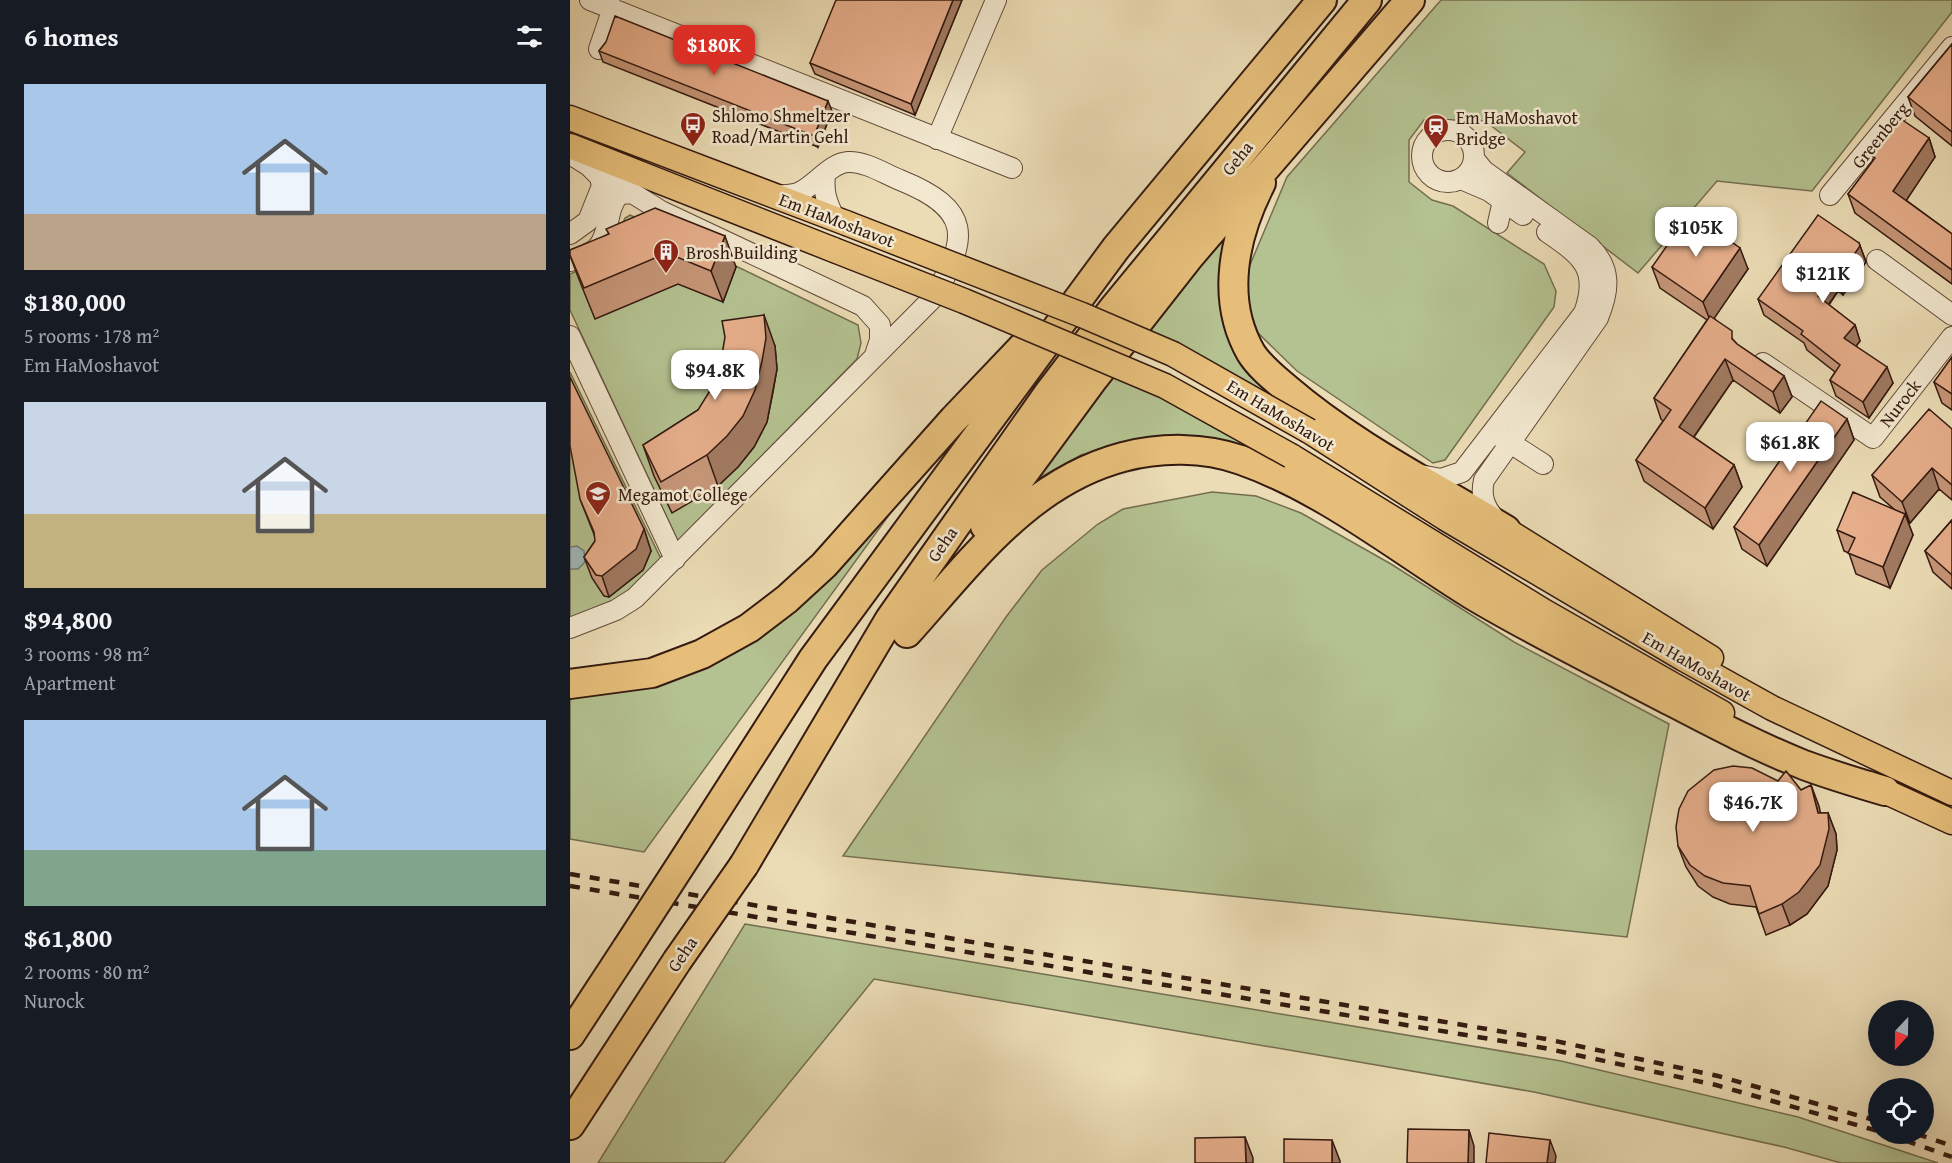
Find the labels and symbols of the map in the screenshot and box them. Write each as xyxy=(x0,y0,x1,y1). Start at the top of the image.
pin: $180K xyxy=(672,25,756,76)
street label: Greenberg xyxy=(1845,96,1915,174)
place label: Shlomo Shmeltzer Road/Martin Gehl xyxy=(712,102,851,150)
place label: Em HaMoshavot Bridge xyxy=(1456,104,1578,152)
bus stop icon: Shlomo Shmeltzer Road/Martin Gehl xyxy=(678,110,708,148)
station icon: Em HaMoshavot Bridge xyxy=(1421,112,1451,150)
street label: Geha xyxy=(1215,134,1260,181)
street label: Em HaMoshavot xyxy=(775,186,899,255)
pin: $105K xyxy=(1654,207,1738,258)
building icon: Brosh Building xyxy=(651,237,681,275)
place label: Brosh Building xyxy=(686,239,798,266)
pin: $121K xyxy=(1781,253,1865,304)
pin: $94.8K xyxy=(666,350,764,401)
street label: Em HaMoshavot xyxy=(1222,372,1341,458)
street label: Nurock xyxy=(1873,372,1928,433)
pin: $61.8K xyxy=(1741,422,1839,473)
school or university icon: Megamot College xyxy=(583,479,613,517)
place label: Megamot College xyxy=(618,481,748,508)
street label: Geha xyxy=(920,520,964,567)
street label: Em HaMoshavot xyxy=(1638,624,1757,708)
pin: $46.7K xyxy=(1704,782,1802,833)
street label: Geha xyxy=(660,930,704,977)
north arrow xyxy=(1868,1000,1934,1066)

